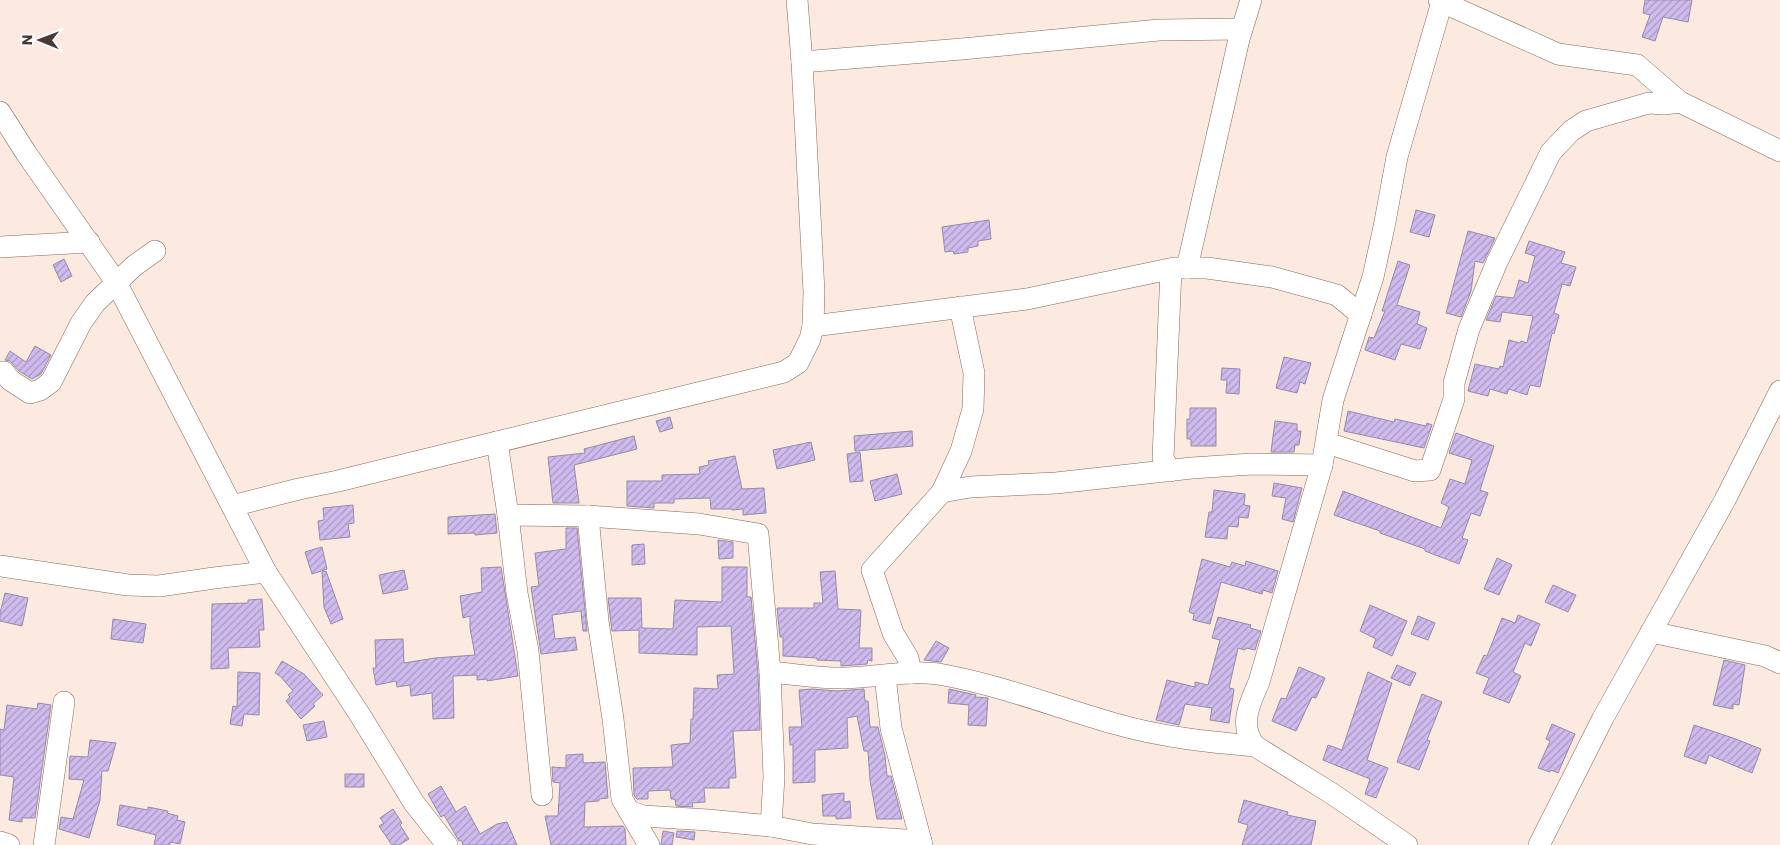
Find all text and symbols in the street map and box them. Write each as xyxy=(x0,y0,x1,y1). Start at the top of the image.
north arrow xyxy=(15,15,65,65)
text: N xyxy=(17,34,37,45)

